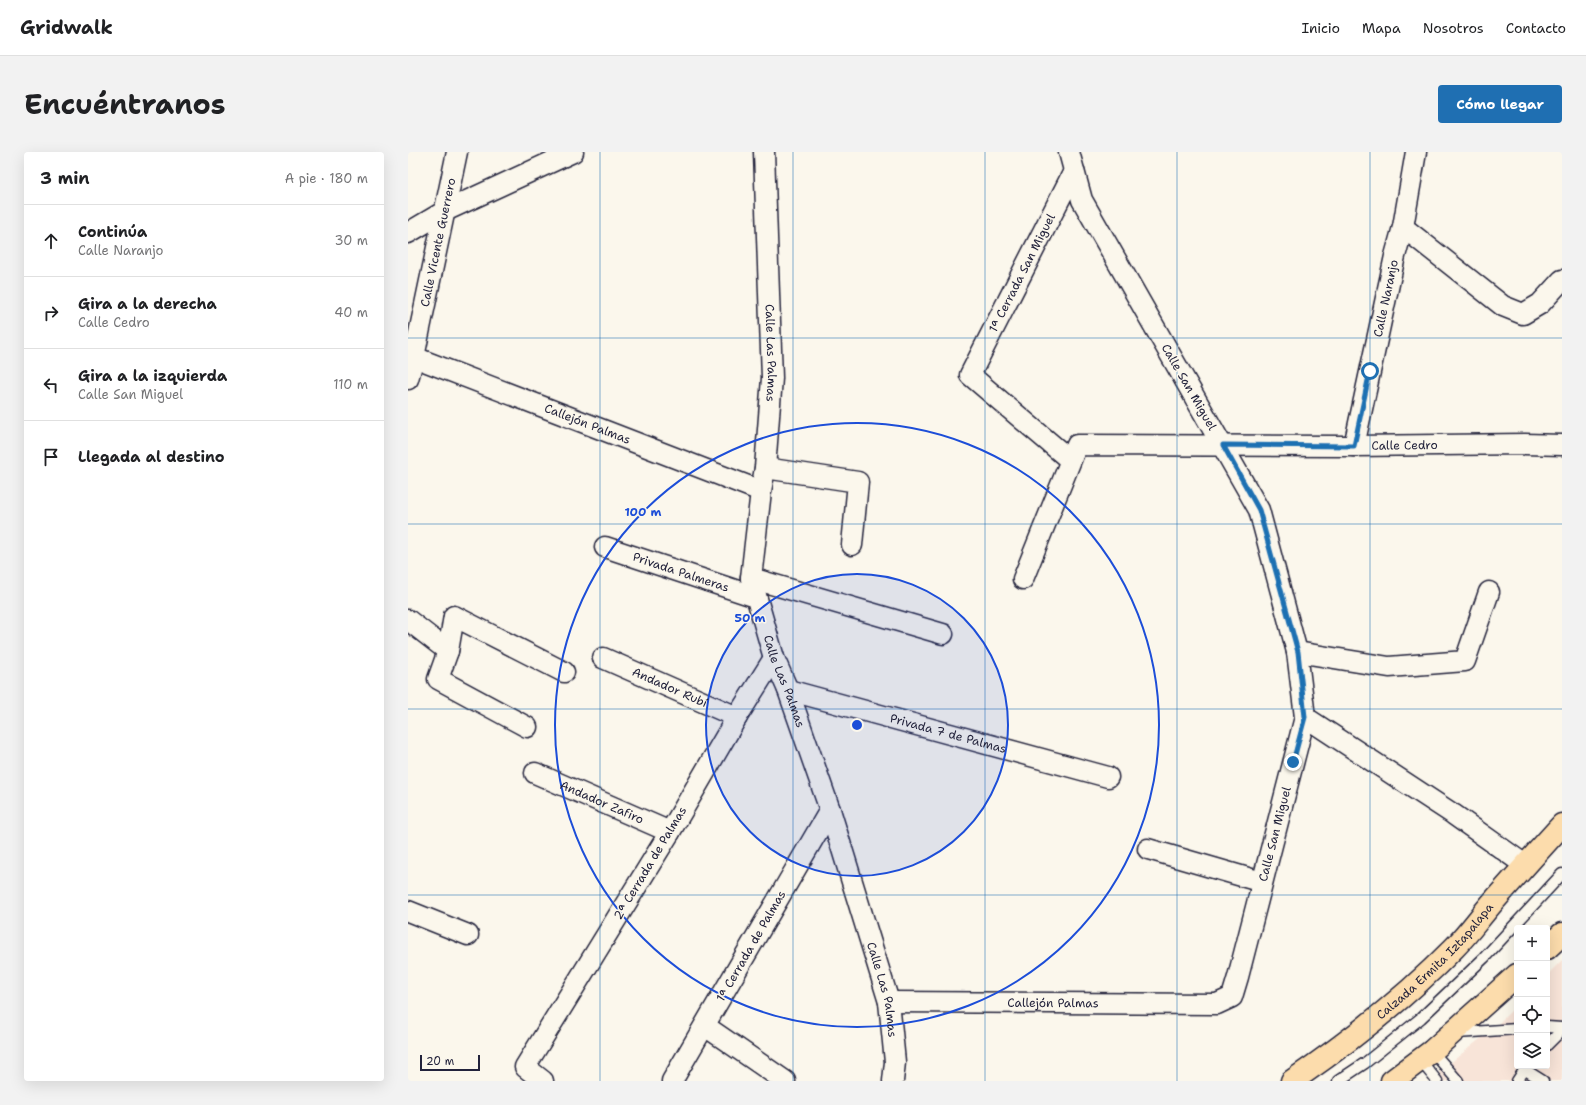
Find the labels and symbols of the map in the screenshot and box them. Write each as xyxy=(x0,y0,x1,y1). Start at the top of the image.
street label: Calle Vicente Guerrero xyxy=(417,176,459,308)
street label: 1ª Cerrada San Miguel xyxy=(985,211,1059,335)
street label: Calle Naranjo xyxy=(1370,258,1402,339)
street label: Calle Las Palmas xyxy=(761,304,780,402)
street label: Calle San Miguel xyxy=(1158,341,1220,433)
route start xyxy=(1361,362,1379,380)
street label: Callejón Palmas xyxy=(542,400,633,448)
street label: Calle Cedro xyxy=(1371,437,1438,454)
text: 100 m xyxy=(625,504,662,520)
street label: Privada Palmeras xyxy=(631,549,731,596)
text: 50 m xyxy=(735,610,766,626)
street label: Calle Las Palmas xyxy=(760,633,809,730)
street label: Andador Rubí xyxy=(630,664,710,711)
street label: Privada 7 de Palmas xyxy=(888,710,1008,757)
centre of rings xyxy=(850,718,864,732)
route end xyxy=(1284,753,1302,771)
street label: Andador Zafiro xyxy=(557,777,646,828)
street label: Calle San Miguel xyxy=(1255,785,1295,883)
street label: 2ª Cerrada de Palmas xyxy=(610,803,690,923)
street label: 1ª Cerrada de Palmas xyxy=(713,887,789,1004)
street label: Calzada Ermita Iztapalapa xyxy=(1373,899,1497,1023)
street label: Calle Las Palmas xyxy=(863,940,900,1038)
street label: Callejón Palmas xyxy=(1007,995,1099,1011)
scale bar xyxy=(420,1053,480,1072)

